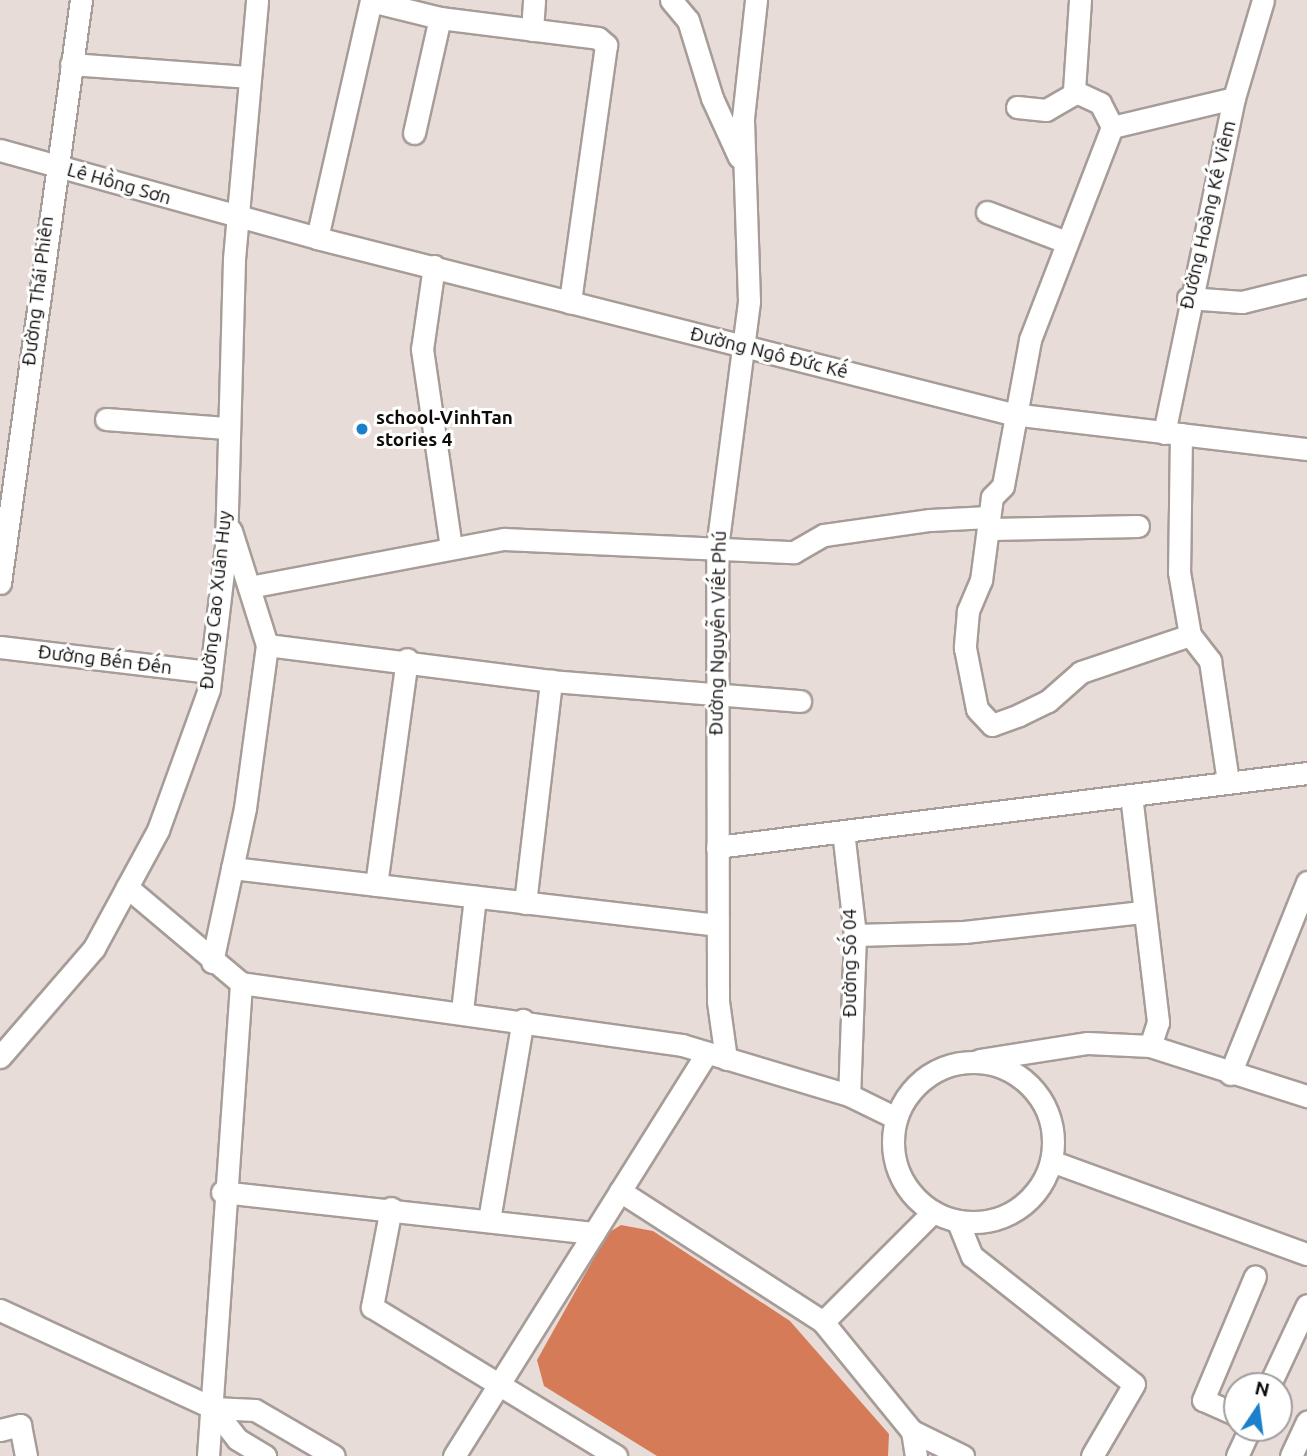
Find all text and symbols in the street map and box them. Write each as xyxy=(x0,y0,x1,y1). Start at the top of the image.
street label: Đường Hoàng Kế Viêm xyxy=(1175,119,1241,311)
street label: Lê Hồng Sơn xyxy=(64,158,174,210)
street label: Đường Thái Phiên xyxy=(18,215,58,367)
street label: Đường Ngô Đức Kế xyxy=(688,322,850,384)
place label: school-VinhTan stories 4 xyxy=(376,407,513,451)
marker: school-VinhTan stories 4 xyxy=(354,421,370,437)
street label: Đường Cao Xuân Huy xyxy=(195,509,237,691)
street label: Đường Nguyễn Viết Phú xyxy=(705,530,731,736)
street label: Đường Bến Đến xyxy=(37,640,173,680)
street label: Đường Số 04 xyxy=(839,908,861,1018)
north arrow xyxy=(1223,1372,1293,1442)
text: N xyxy=(1253,1376,1272,1401)

